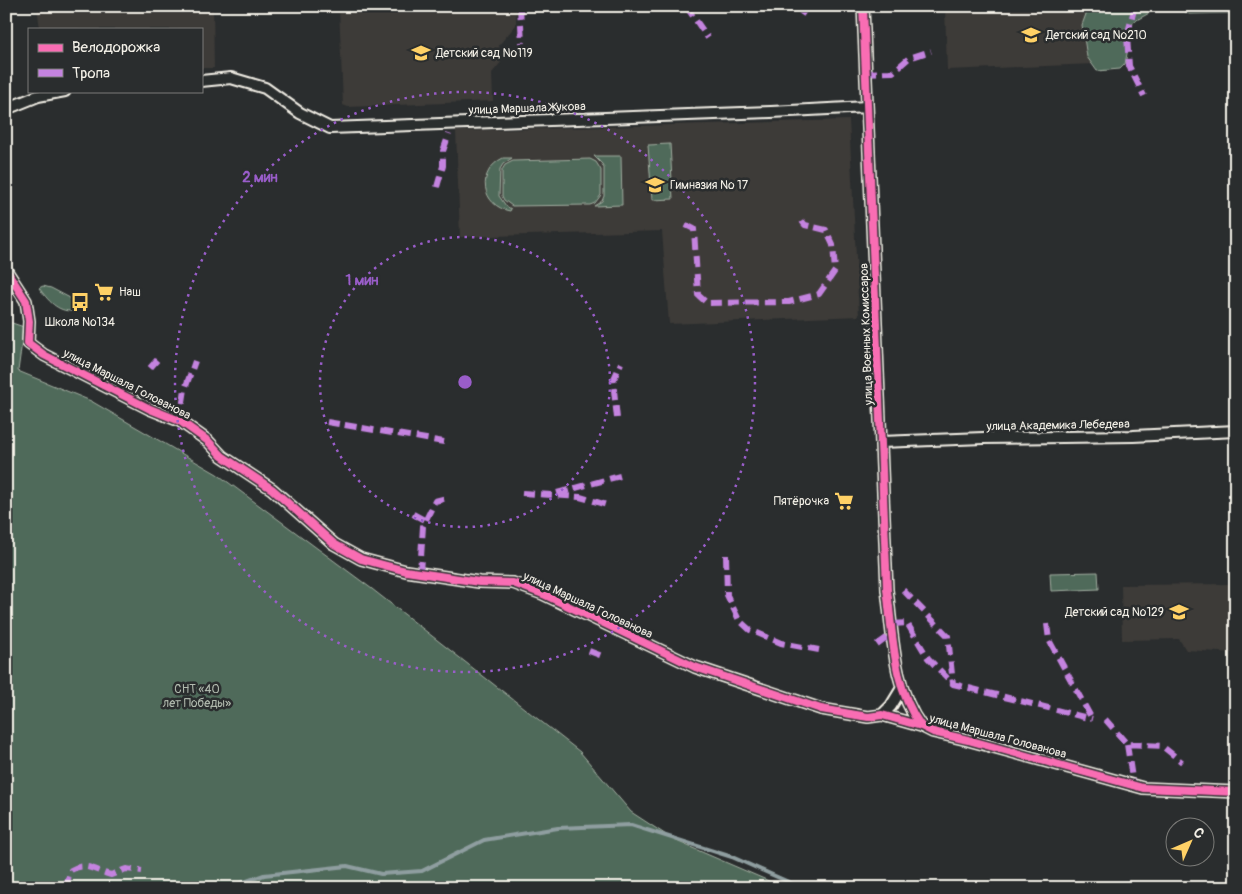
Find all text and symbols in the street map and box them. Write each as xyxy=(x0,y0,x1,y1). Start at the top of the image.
school or university icon: Детский сад №210 xyxy=(1020,24,1042,46)
legend xyxy=(28,28,202,92)
place label: Детский сад №210 xyxy=(1045,28,1147,43)
text: Велодорожка xyxy=(72,38,160,57)
school or university icon: Детский сад №119 xyxy=(410,42,432,64)
place label: Детский сад №119 xyxy=(435,46,533,61)
text: Тропа xyxy=(72,64,110,83)
street label: улица Маршала Жукова xyxy=(467,99,586,118)
text: 2 мин xyxy=(242,168,278,187)
school or university icon: Гимназия № 17 xyxy=(644,174,666,196)
place label: Гимназия № 17 xyxy=(670,178,749,193)
street label: улица Военных Комиссаров xyxy=(857,263,877,406)
text: 1 мин xyxy=(345,271,379,290)
supermarket icon: Наш xyxy=(93,281,115,303)
place label: Наш xyxy=(119,285,141,300)
bus stop icon: Школа №134 xyxy=(69,291,91,313)
place label: Школа №134 xyxy=(45,315,115,330)
street label: улица Маршала Голованова xyxy=(60,345,193,423)
centre of rings xyxy=(456,373,474,391)
street label: улица Академика Лебедева xyxy=(985,417,1130,434)
supermarket icon: Пятёрочка xyxy=(833,490,855,512)
place label: Пятёрочка xyxy=(774,494,829,509)
street label: улица Маршала Голованова xyxy=(520,568,655,642)
school or university icon: Детский сад №129 xyxy=(1168,601,1190,623)
place label: Детский сад №129 xyxy=(1064,605,1164,620)
park label: СНТ «40 лет Победы» xyxy=(163,682,231,711)
street label: улица Маршала Голованова xyxy=(927,711,1068,762)
north arrow xyxy=(1164,816,1214,866)
text: С xyxy=(1190,824,1208,842)

